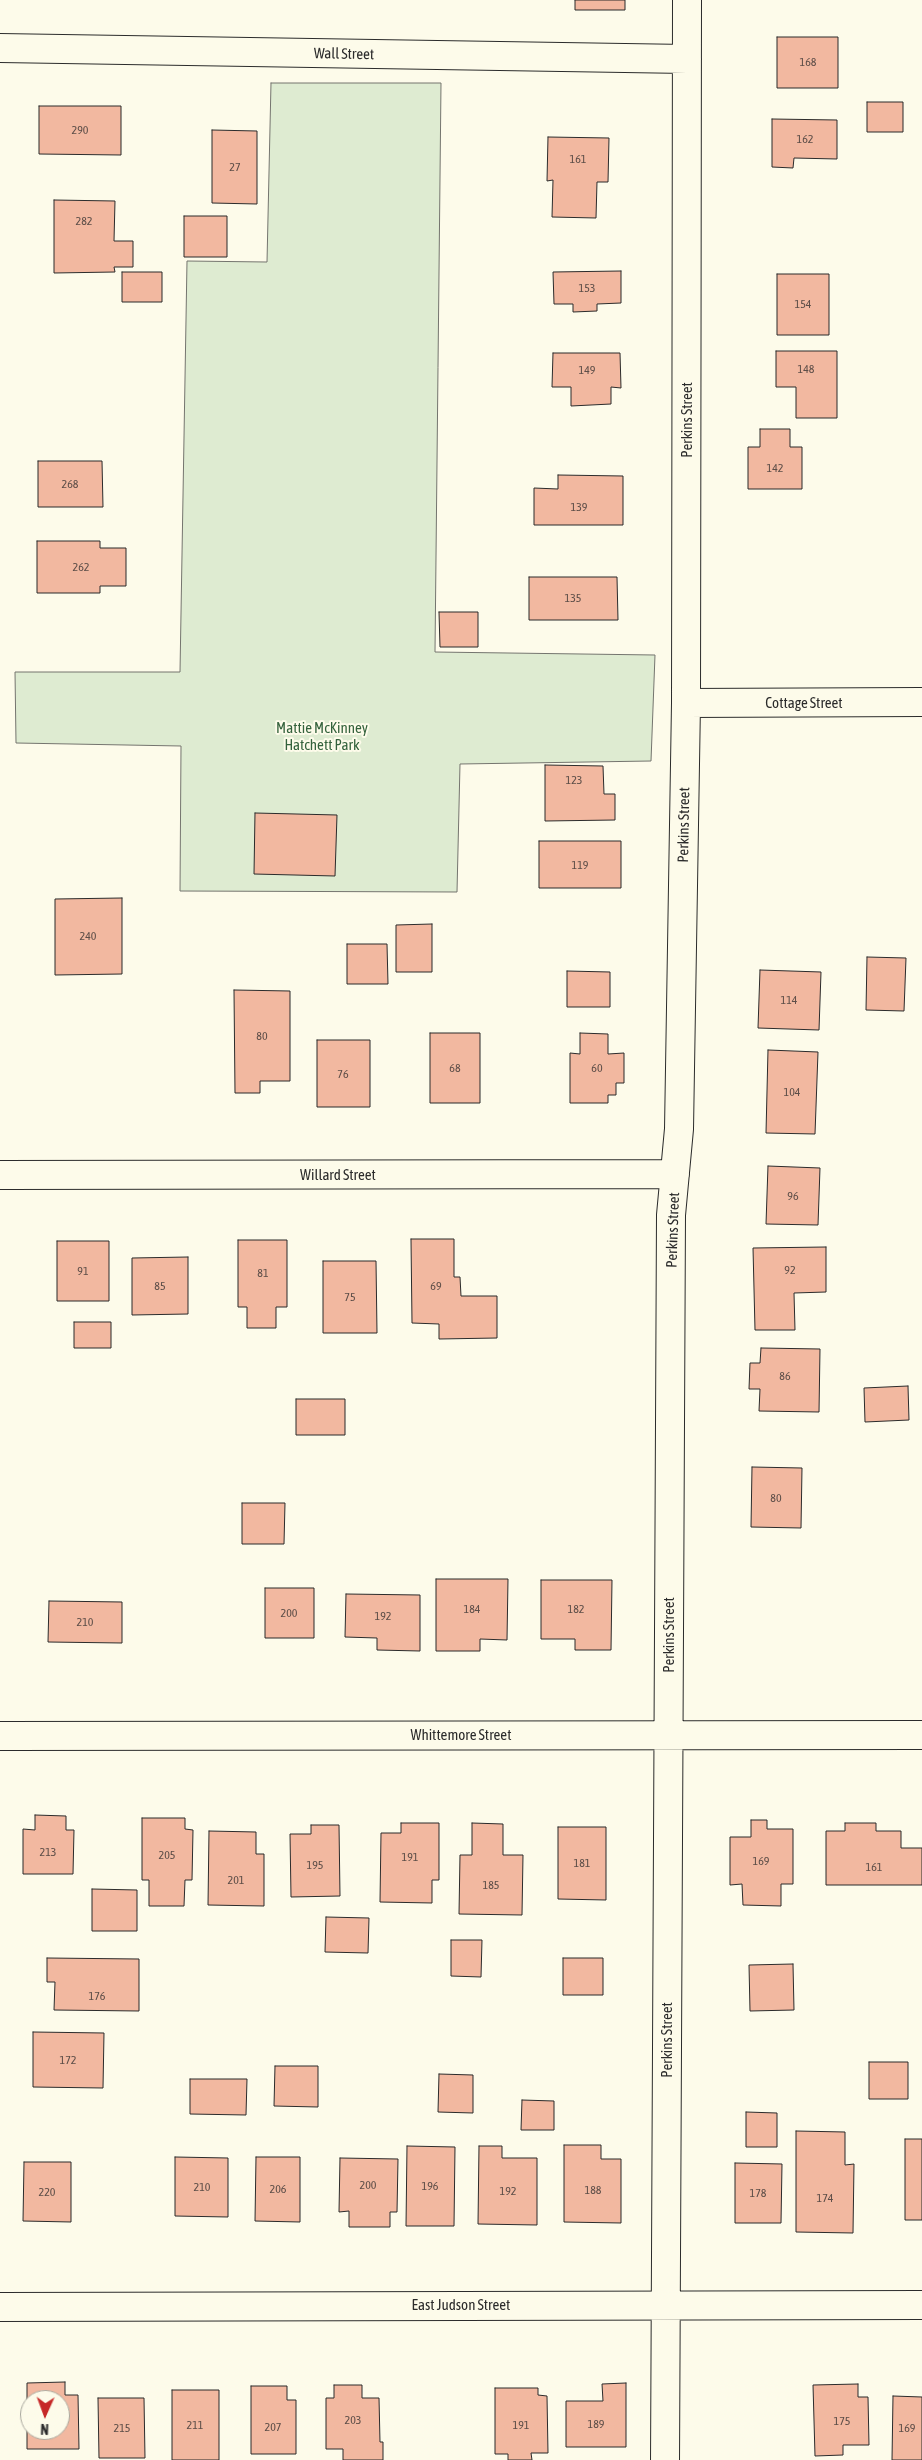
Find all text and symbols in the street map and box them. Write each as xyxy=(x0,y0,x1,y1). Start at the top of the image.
street label: Wall Street xyxy=(314,44,374,64)
house number: 168 xyxy=(800,55,816,69)
house number: 290 xyxy=(72,123,88,137)
house number: 162 xyxy=(797,132,813,146)
house number: 161 xyxy=(570,152,586,166)
house number: 27 xyxy=(229,160,241,174)
house number: 282 xyxy=(76,214,92,228)
house number: 153 xyxy=(579,281,595,295)
house number: 154 xyxy=(795,297,811,311)
house number: 148 xyxy=(798,362,814,376)
house number: 149 xyxy=(579,363,595,377)
street label: Perkins Street xyxy=(678,382,696,458)
house number: 142 xyxy=(767,461,783,475)
house number: 268 xyxy=(62,477,78,491)
house number: 139 xyxy=(571,500,587,514)
house number: 262 xyxy=(73,560,89,574)
house number: 135 xyxy=(565,591,581,605)
street label: Cottage Street xyxy=(765,694,843,712)
park label: Mattie McKinney Hatchett Park xyxy=(276,719,368,754)
house number: 123 xyxy=(566,773,582,787)
street label: Perkins Street xyxy=(674,787,694,863)
house number: 119 xyxy=(572,858,588,872)
house number: 240 xyxy=(80,929,96,943)
house number: 114 xyxy=(781,993,797,1007)
house number: 80 xyxy=(256,1029,268,1043)
house number: 68 xyxy=(449,1061,461,1075)
house number: 60 xyxy=(591,1061,603,1075)
house number: 76 xyxy=(337,1067,349,1081)
house number: 104 xyxy=(784,1085,800,1099)
street label: Willard Street xyxy=(300,1166,376,1184)
house number: 96 xyxy=(787,1189,799,1203)
street label: Perkins Street xyxy=(663,1192,683,1268)
house number: 92 xyxy=(784,1263,796,1277)
house number: 91 xyxy=(77,1264,89,1278)
house number: 81 xyxy=(257,1266,269,1280)
house number: 85 xyxy=(154,1279,166,1293)
house number: 69 xyxy=(430,1279,442,1293)
house number: 75 xyxy=(344,1290,356,1304)
house number: 86 xyxy=(779,1369,791,1383)
house number: 80 xyxy=(770,1491,782,1505)
street label: Perkins Street xyxy=(660,1597,678,1673)
house number: 184 xyxy=(464,1602,480,1616)
house number: 182 xyxy=(568,1602,584,1616)
house number: 200 xyxy=(281,1606,297,1620)
house number: 192 xyxy=(375,1609,391,1623)
house number: 210 xyxy=(77,1615,93,1629)
street label: Whittemore Street xyxy=(411,1726,511,1744)
house number: 213 xyxy=(40,1845,56,1859)
house number: 205 xyxy=(159,1848,175,1862)
house number: 191 xyxy=(402,1850,418,1864)
house number: 169 xyxy=(753,1854,769,1868)
house number: 181 xyxy=(574,1856,590,1870)
house number: 195 xyxy=(307,1858,323,1872)
house number: 161 xyxy=(866,1860,882,1874)
house number: 201 xyxy=(228,1873,244,1887)
house number: 185 xyxy=(483,1878,499,1892)
house number: 176 xyxy=(89,1989,105,2003)
street label: Perkins Street xyxy=(658,2002,676,2078)
house number: 172 xyxy=(60,2053,76,2067)
house number: 200 xyxy=(360,2178,376,2192)
house number: 196 xyxy=(422,2179,438,2193)
house number: 210 xyxy=(194,2180,210,2194)
house number: 206 xyxy=(270,2182,286,2196)
house number: 188 xyxy=(585,2183,601,2197)
house number: 192 xyxy=(500,2184,516,2198)
house number: 220 xyxy=(39,2185,55,2199)
house number: 178 xyxy=(750,2186,766,2200)
house number: 174 xyxy=(817,2191,833,2205)
street label: East Judson Street xyxy=(412,2296,510,2314)
north arrow xyxy=(20,2390,70,2440)
house number: 203 xyxy=(345,2413,361,2427)
house number: 175 xyxy=(834,2414,850,2428)
house number: 189 xyxy=(588,2417,604,2431)
house number: 211 xyxy=(187,2418,203,2432)
house number: 191 xyxy=(513,2418,529,2432)
house number: 207 xyxy=(265,2420,281,2434)
text: N xyxy=(40,2421,49,2437)
house number: 215 xyxy=(114,2421,130,2435)
house number: 169 xyxy=(899,2421,915,2435)

